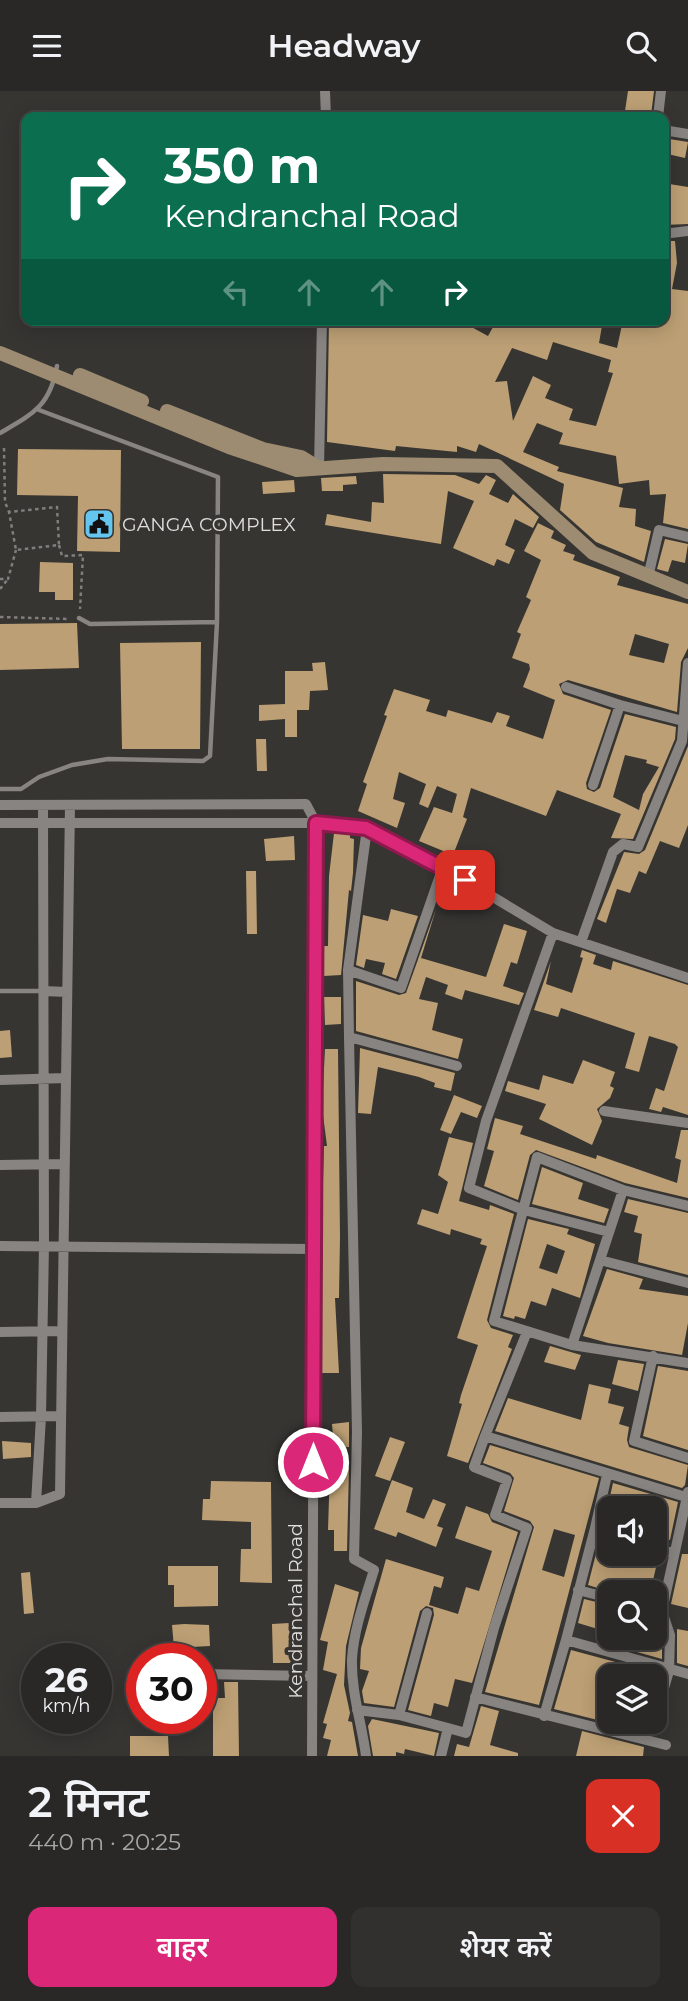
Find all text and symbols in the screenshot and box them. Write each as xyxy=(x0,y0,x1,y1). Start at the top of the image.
text: Headway xyxy=(268,26,420,65)
icon: menu xyxy=(28,27,66,65)
icon: search xyxy=(622,27,660,65)
text: 350 m xyxy=(164,136,320,195)
icon: right xyxy=(49,140,140,231)
text: Kendranchal Road xyxy=(164,196,460,235)
icon: left xyxy=(217,273,255,311)
icon: ahead xyxy=(290,273,328,311)
icon: ahead xyxy=(363,273,401,311)
icon: right xyxy=(436,273,474,311)
public building icon: GANGA COMPLEX xyxy=(82,507,116,541)
place label: GANGA COMPLEX xyxy=(122,513,296,536)
pin xyxy=(435,850,495,910)
icon: arrive xyxy=(446,861,484,899)
position arrow xyxy=(276,1425,350,1499)
map controls xyxy=(597,1496,667,1734)
button: sound xyxy=(597,1496,667,1566)
street label: Kendranchal Road xyxy=(284,1523,307,1699)
button: search xyxy=(597,1580,667,1650)
speed limit sign: 30 xyxy=(126,1643,217,1734)
text: 26 xyxy=(45,1658,88,1701)
button: layers xyxy=(597,1664,667,1734)
text: km/h xyxy=(42,1695,91,1717)
text: 2 मिनट xyxy=(28,1776,149,1828)
button: close xyxy=(586,1779,660,1853)
text: 440 m · 20:25 xyxy=(28,1828,181,1856)
button: बाहर xyxy=(28,1907,337,1987)
button: शेयर करें xyxy=(351,1907,660,1987)

